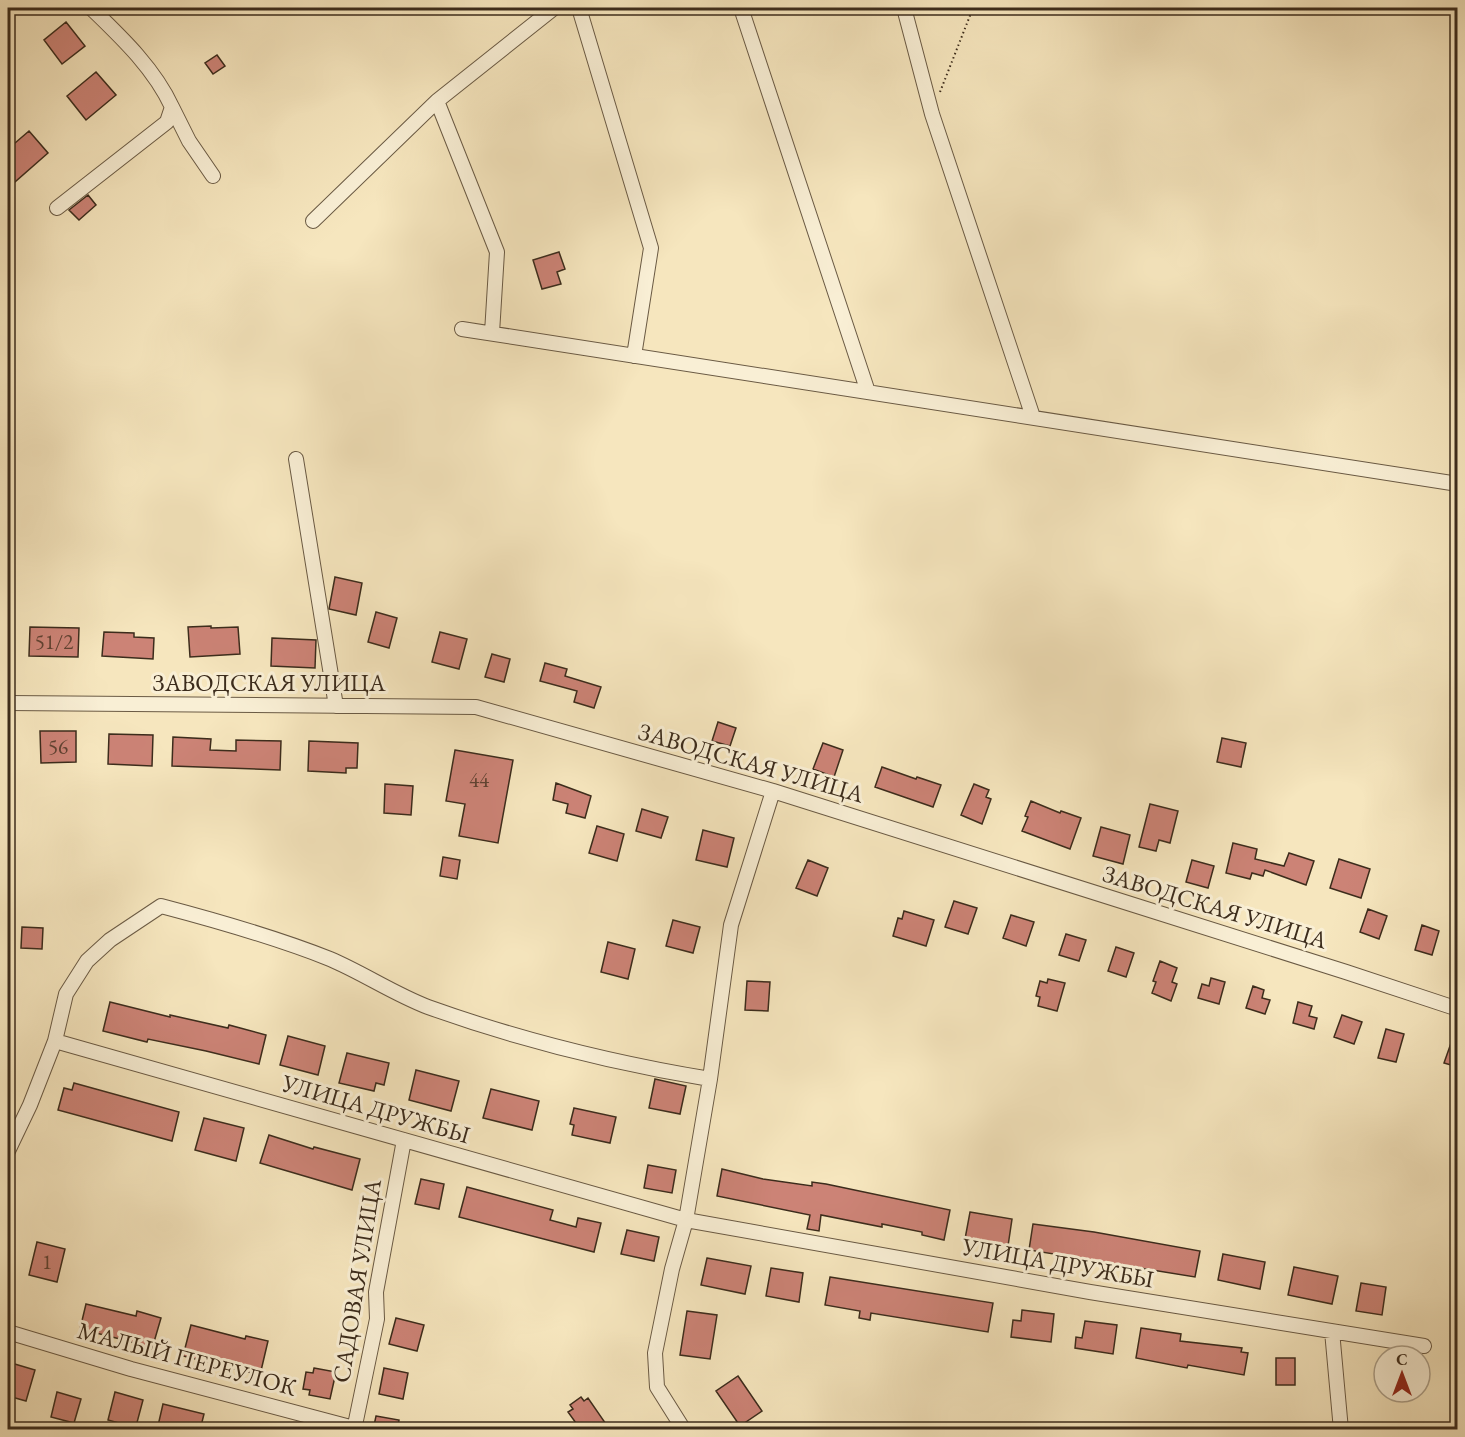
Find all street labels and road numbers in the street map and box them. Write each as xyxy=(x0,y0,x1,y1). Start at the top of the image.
street label: ЗАВОДСКАЯ УЛИЦА xyxy=(152,667,386,698)
street label: ЗАВОДСКАЯ УЛИЦА xyxy=(635,715,868,810)
street label: ЗАВОДСКАЯ УЛИЦА xyxy=(1099,858,1332,956)
street label: УЛИЦА ДРУЖБЫ xyxy=(278,1067,474,1150)
street label: САДОВАЯ УЛИЦА xyxy=(325,1177,388,1385)
street label: УЛИЦА ДРУЖБЫ xyxy=(959,1230,1156,1295)
street label: МАЛЫЙ ПЕРЕУЛОК xyxy=(74,1314,300,1403)

